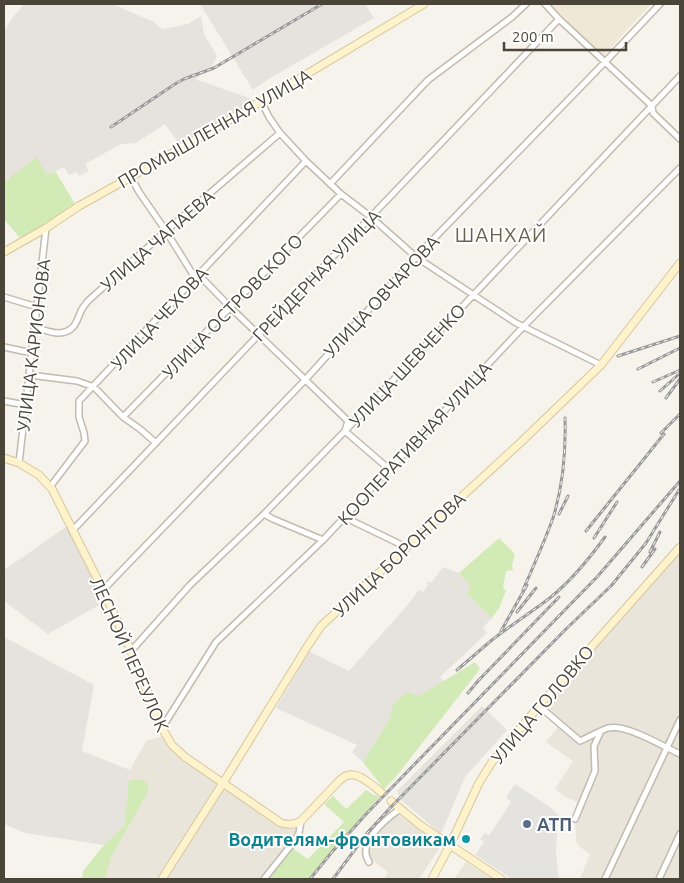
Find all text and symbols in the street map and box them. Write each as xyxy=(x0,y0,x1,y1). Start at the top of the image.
scale bar xyxy=(504,20,626,52)
text: 200 m xyxy=(512,28,554,45)
street label: ПРОМЫШЛЕННАЯ УЛИЦА xyxy=(114,64,314,192)
street label: УЛИЦА ЧАПАЕВА xyxy=(96,185,218,295)
street label: ГРЕЙДЕРНАЯ УЛИЦА xyxy=(248,205,384,345)
district label: ШАНХАЙ xyxy=(455,223,547,246)
street label: УЛИЦА ОСТРОВСКОГО xyxy=(158,230,306,382)
street label: УЛИЦА ОВЧАРОВА xyxy=(319,231,443,361)
street label: УЛИЦА КАРИОНОВА xyxy=(12,257,54,433)
street label: УЛИЦА ЧЕХОВА xyxy=(106,262,212,373)
street label: УЛИЦА ШЕВЧЕНКО xyxy=(345,299,469,431)
street label: КООПЕРАТИВНАЯ УЛИЦА xyxy=(333,357,495,529)
street label: УЛИЦА БОРОНТОВА xyxy=(329,488,469,620)
street label: ЛЕСНОЙ ПЕРЕУЛОК xyxy=(87,574,173,734)
street label: УЛИЦА ГОЛОВКО xyxy=(487,641,597,767)
place label: АТП xyxy=(537,814,572,834)
marker: АТП xyxy=(521,818,533,830)
place label: Водителям-фронтовикам xyxy=(228,829,456,849)
marker: Водителям-фронтовикам xyxy=(460,833,472,845)

